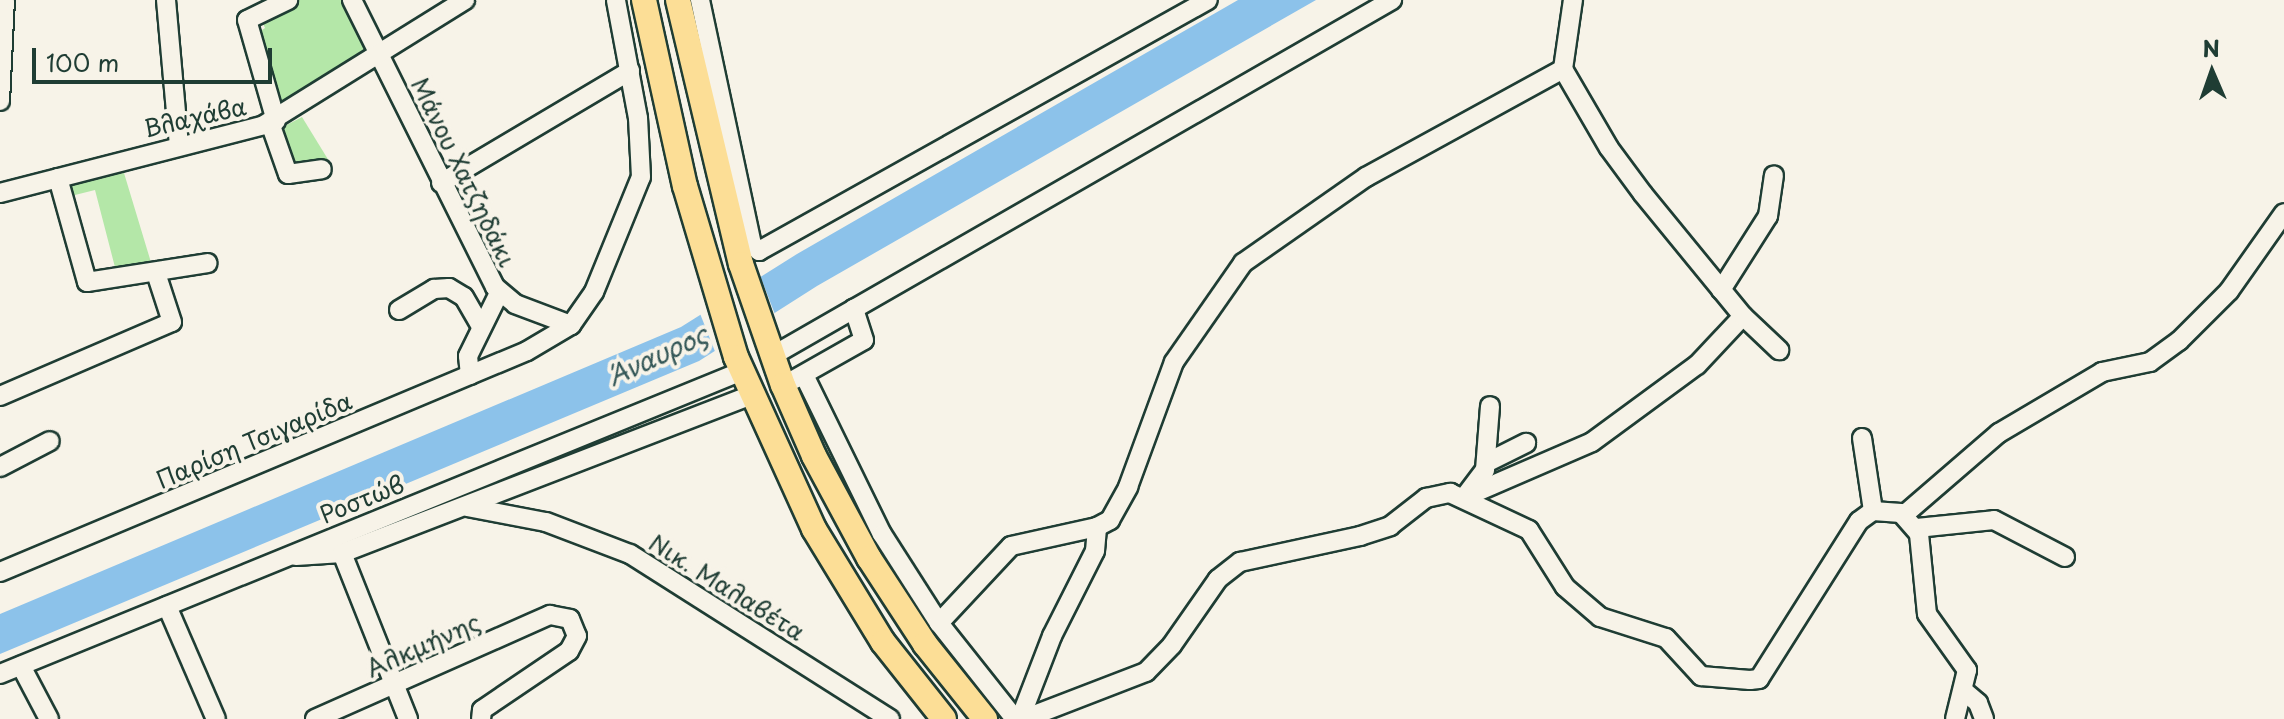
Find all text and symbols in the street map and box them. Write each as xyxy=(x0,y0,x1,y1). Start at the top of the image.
text: N xyxy=(2202,31,2220,64)
scale bar xyxy=(36,32,276,82)
north arrow xyxy=(2172,32,2252,112)
text: 100 m xyxy=(46,44,119,80)
street label: Μάνου Χατζηδάκι xyxy=(406,73,522,271)
street label: Βλαχάβα xyxy=(141,91,249,143)
water label: Άναυρος xyxy=(602,318,712,392)
street label: Παρίση Τσιγαρίδα xyxy=(151,386,357,494)
street label: Ροστώβ xyxy=(316,469,408,529)
street label: Νικ. Μαλαβέτα xyxy=(644,527,810,647)
street label: Αλκμήνης xyxy=(362,607,484,683)

